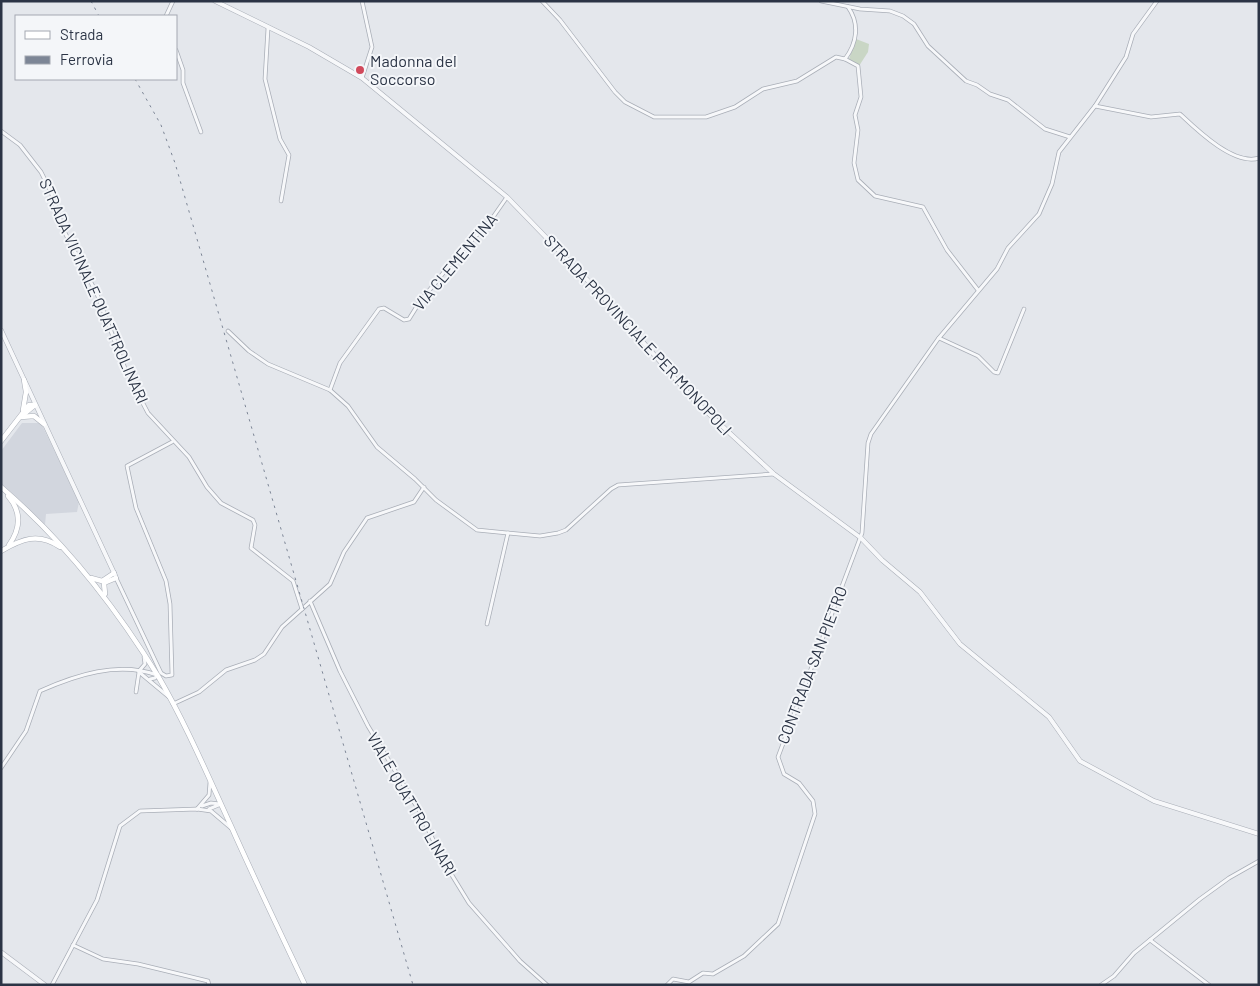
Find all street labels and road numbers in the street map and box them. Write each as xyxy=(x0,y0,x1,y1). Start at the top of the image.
street label: STRADA VICINALE QUATTROLINARI xyxy=(36,175,153,406)
street label: VIA CLEMENTINA xyxy=(409,209,501,314)
street label: STRADA PROVINCIALE PER MONOPOLI xyxy=(540,231,736,439)
street label: CONTRADA SAN PIETRO xyxy=(773,583,850,746)
street label: VIALE QUATTRO LINARI xyxy=(364,729,461,879)

